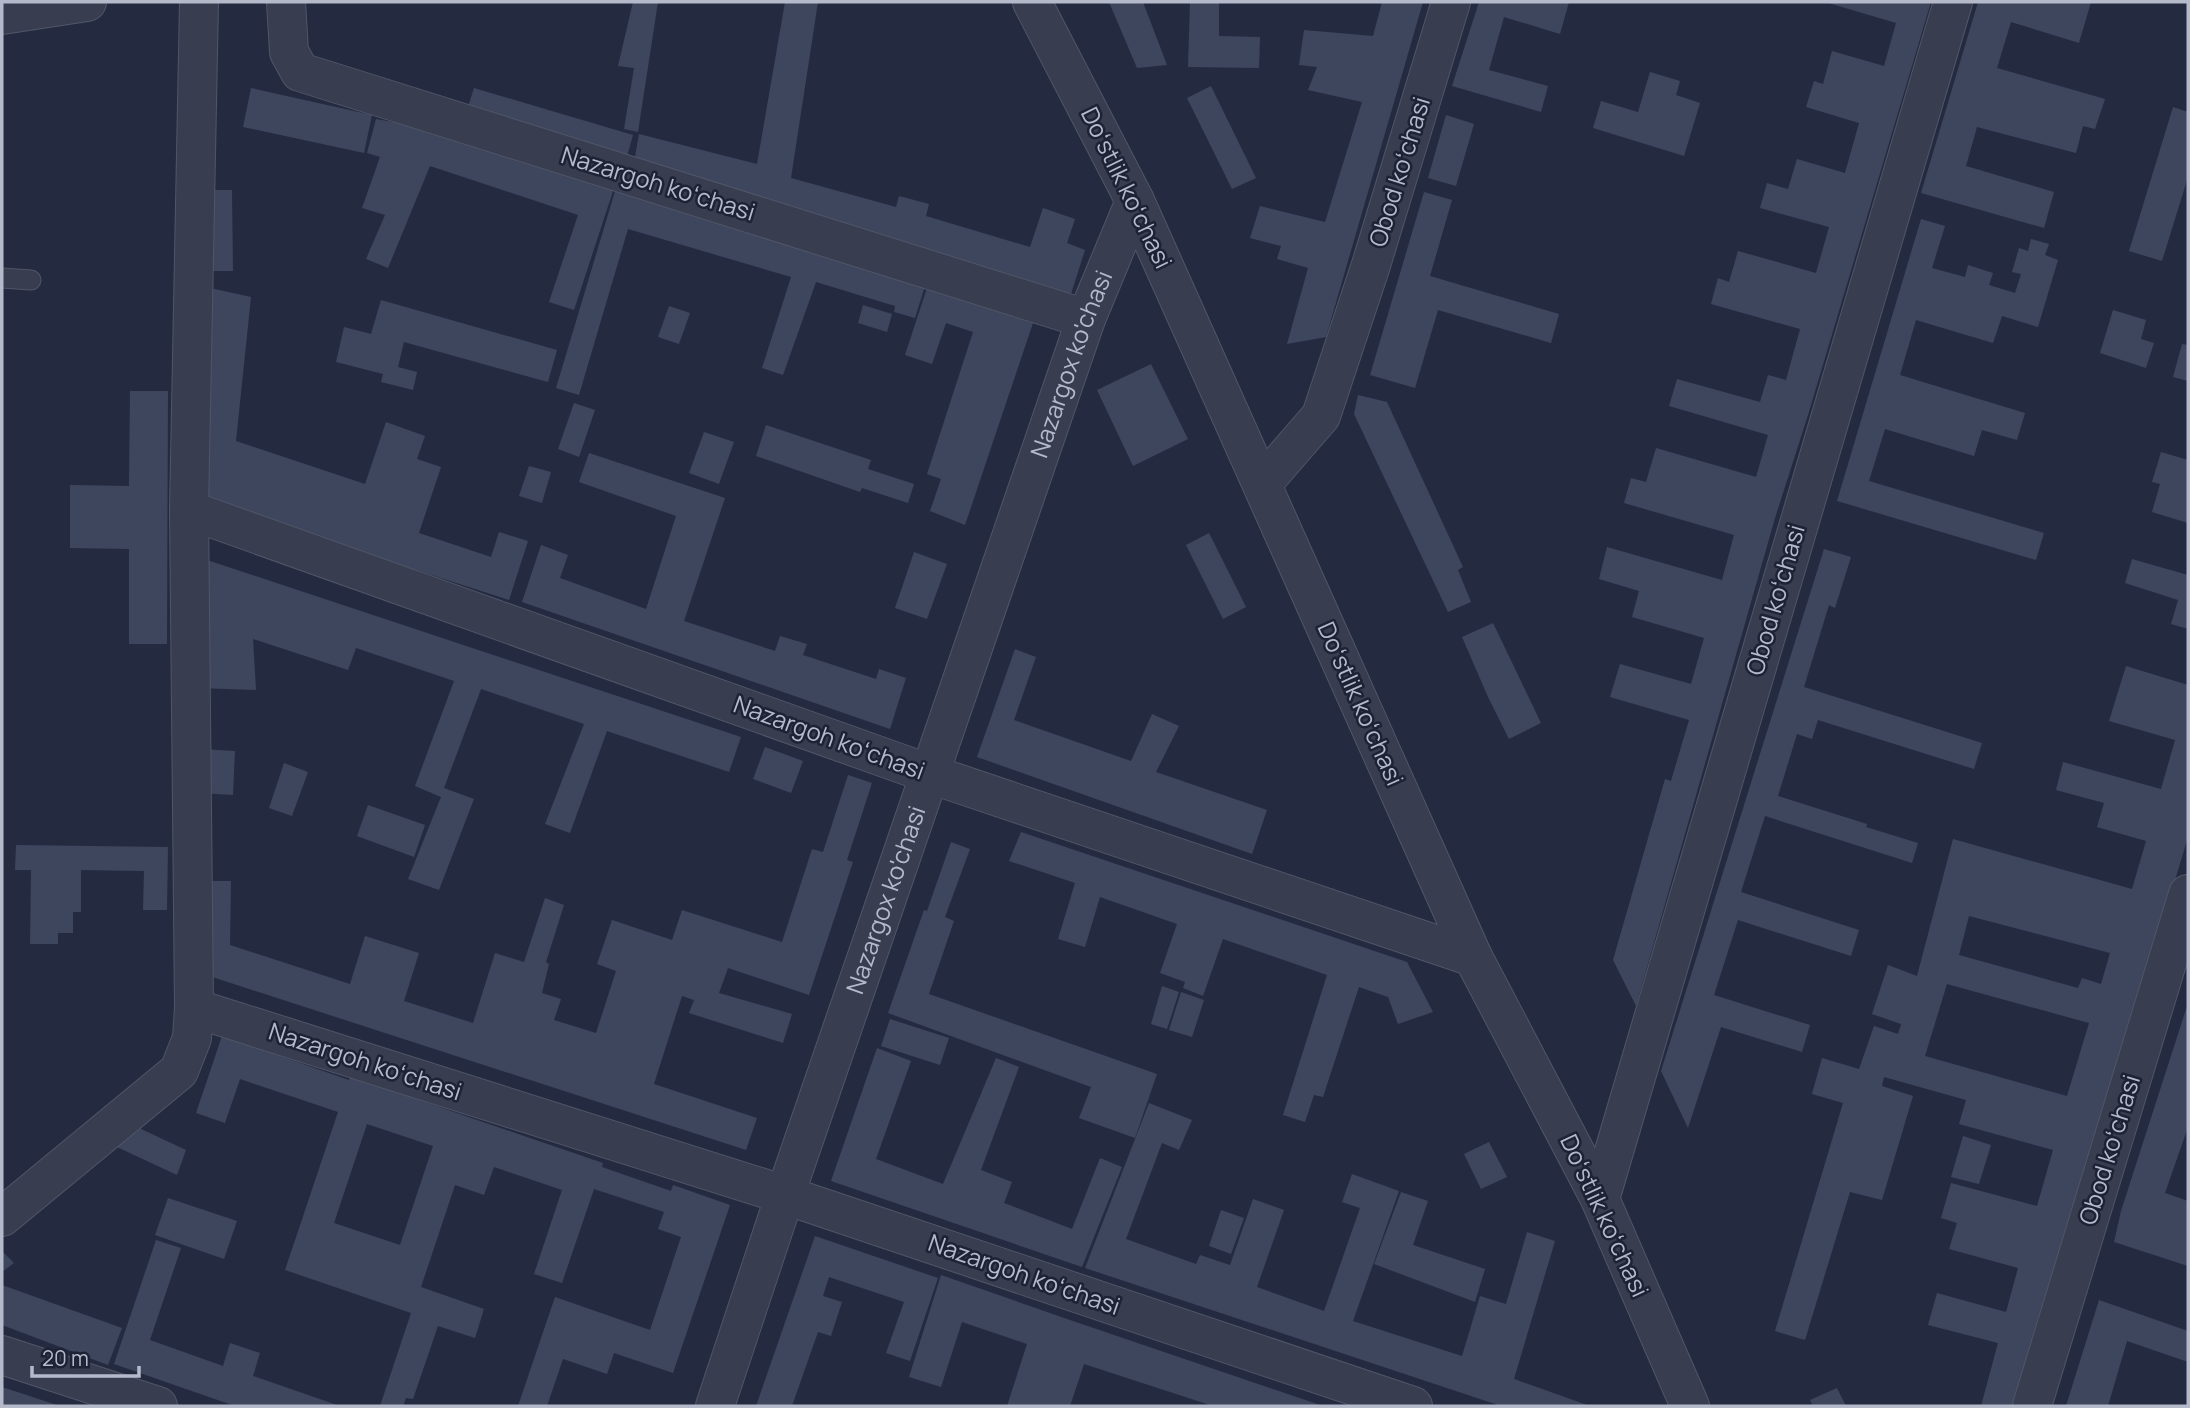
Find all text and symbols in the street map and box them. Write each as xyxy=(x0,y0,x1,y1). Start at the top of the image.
street label: Obod koʻchasi xyxy=(1360,93,1437,251)
street label: Doʻstlik koʻchasi xyxy=(1074,101,1181,274)
street label: Nazargoh koʻchasi xyxy=(558,137,759,228)
street label: Nazargox ko'chasi xyxy=(1022,265,1119,462)
street label: Obod koʻchasi xyxy=(1737,521,1812,679)
street label: Doʻstlik koʻchasi xyxy=(1310,616,1412,791)
street label: Nazargoh koʻchasi xyxy=(729,687,930,786)
street label: Nazargox ko'chasi xyxy=(837,801,932,998)
street label: Nazargoh koʻchasi xyxy=(265,1014,466,1107)
street label: Obod koʻchasi xyxy=(2070,1071,2147,1229)
street label: Doʻstlik koʻchasi xyxy=(1553,1129,1658,1302)
street label: Nazargoh koʻchasi xyxy=(924,1225,1125,1322)
scale bar xyxy=(32,1334,138,1378)
text: 20 m xyxy=(42,1344,89,1372)

